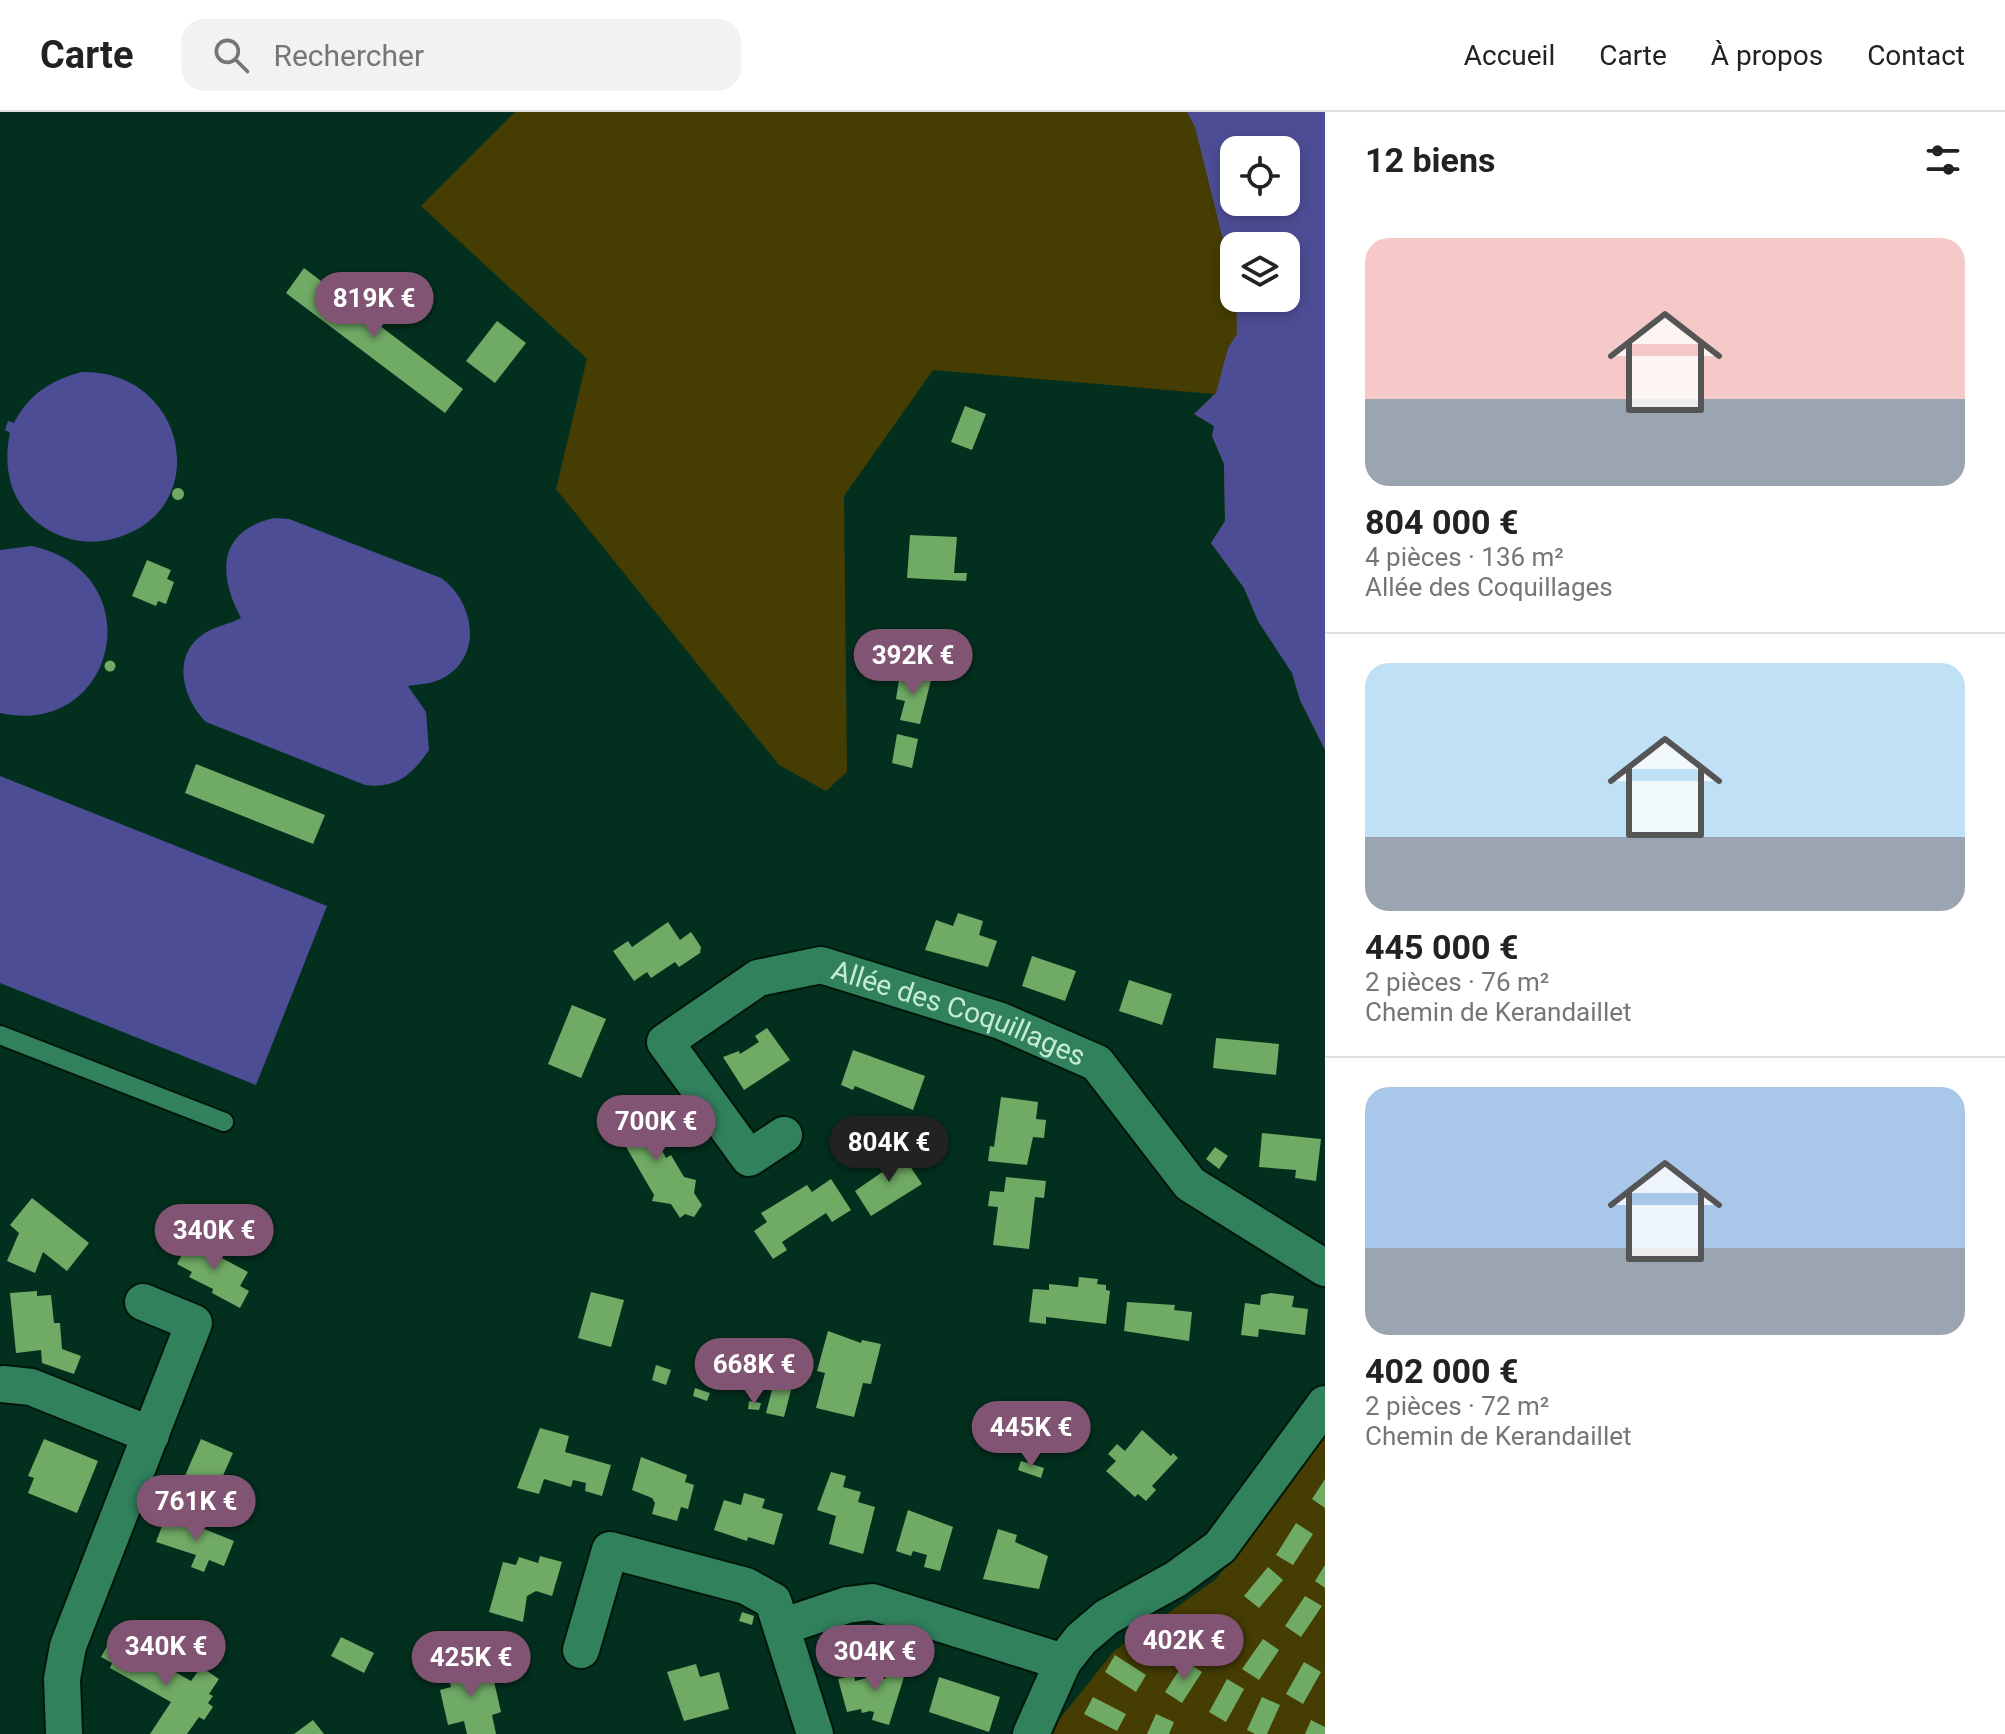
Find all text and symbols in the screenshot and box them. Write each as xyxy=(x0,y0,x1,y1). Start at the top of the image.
search box xyxy=(181,19,741,91)
text: Carte xyxy=(40,33,133,77)
icon: search xyxy=(209,33,253,77)
text: Rechercher xyxy=(273,38,424,73)
text: Accueil xyxy=(1464,39,1555,72)
text: Carte xyxy=(1599,39,1667,72)
text: À propos xyxy=(1711,39,1823,72)
text: Contact xyxy=(1867,39,1965,72)
map controls xyxy=(1220,136,1300,312)
button: locate xyxy=(1220,136,1300,216)
icon: filters xyxy=(1921,138,1965,182)
text: 12 biens xyxy=(1365,140,1495,180)
button: layers xyxy=(1220,232,1300,312)
pin: 819K € xyxy=(309,272,439,340)
text: 819K € xyxy=(333,283,415,313)
icon: home xyxy=(1593,290,1737,434)
text: 804 000 € xyxy=(1365,502,1518,542)
text: 4 pièces · 136 m² xyxy=(1365,542,1564,572)
text: Allée des Coquillages xyxy=(1365,572,1613,602)
pin: 392K € xyxy=(848,629,978,697)
text: 392K € xyxy=(872,640,954,670)
icon: home xyxy=(1593,715,1737,859)
text: 445 000 € xyxy=(1365,927,1518,967)
street label: Allée des Coquillages xyxy=(828,953,1091,1072)
text: 2 pièces · 76 m² xyxy=(1365,967,1549,997)
text: Chemin de Kerandaillet xyxy=(1365,997,1632,1027)
pin: 700K € xyxy=(591,1095,721,1163)
text: 700K € xyxy=(615,1106,697,1136)
pin: 804K € xyxy=(824,1116,954,1184)
text: 804K € xyxy=(848,1127,930,1157)
icon: home xyxy=(1593,1139,1737,1283)
pin: 340K € xyxy=(149,1204,279,1272)
text: 340K € xyxy=(173,1215,255,1245)
pin: 668K € xyxy=(689,1338,819,1406)
text: 668K € xyxy=(713,1349,795,1379)
text: 402 000 € xyxy=(1365,1351,1518,1391)
text: 2 pièces · 72 m² xyxy=(1365,1391,1549,1421)
pin: 445K € xyxy=(966,1401,1096,1469)
text: 445K € xyxy=(990,1412,1072,1442)
text: Chemin de Kerandaillet xyxy=(1365,1421,1632,1451)
pin: 761K € xyxy=(131,1475,261,1543)
text: 761K € xyxy=(155,1486,237,1516)
pin: 402K € xyxy=(1119,1614,1249,1682)
pin: 340K € xyxy=(101,1620,231,1688)
pin: 304K € xyxy=(810,1625,940,1693)
text: 402K € xyxy=(1143,1625,1225,1655)
text: 340K € xyxy=(125,1631,207,1661)
pin: 425K € xyxy=(406,1631,536,1699)
text: 304K € xyxy=(834,1636,916,1666)
text: 425K € xyxy=(430,1642,512,1672)

